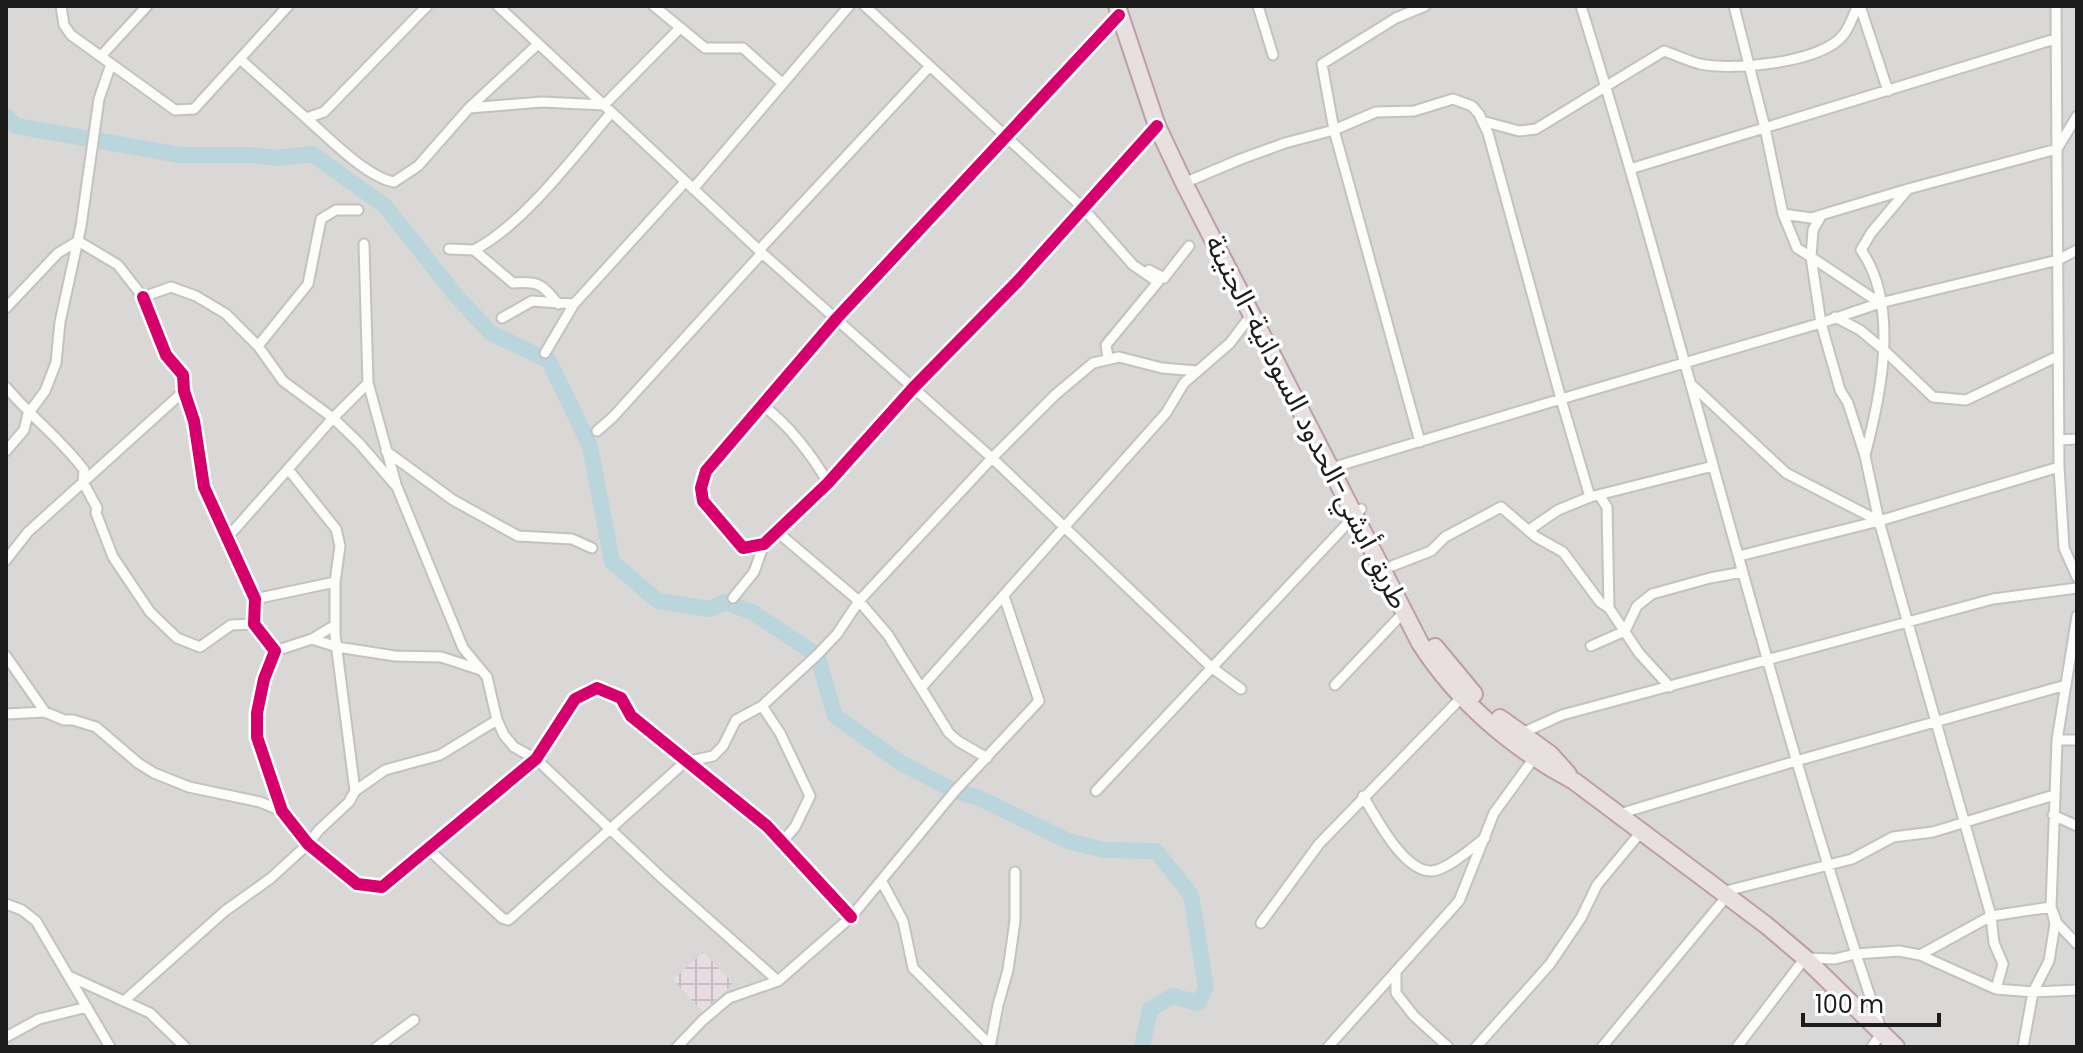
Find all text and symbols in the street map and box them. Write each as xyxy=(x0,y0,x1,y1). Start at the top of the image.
street label: طريق أبشي-الحدود السودانية-الجنينة xyxy=(1194,228,1419,616)
scale bar xyxy=(1803,977,1939,1027)
text: 100 m xyxy=(1815,988,1884,1021)

